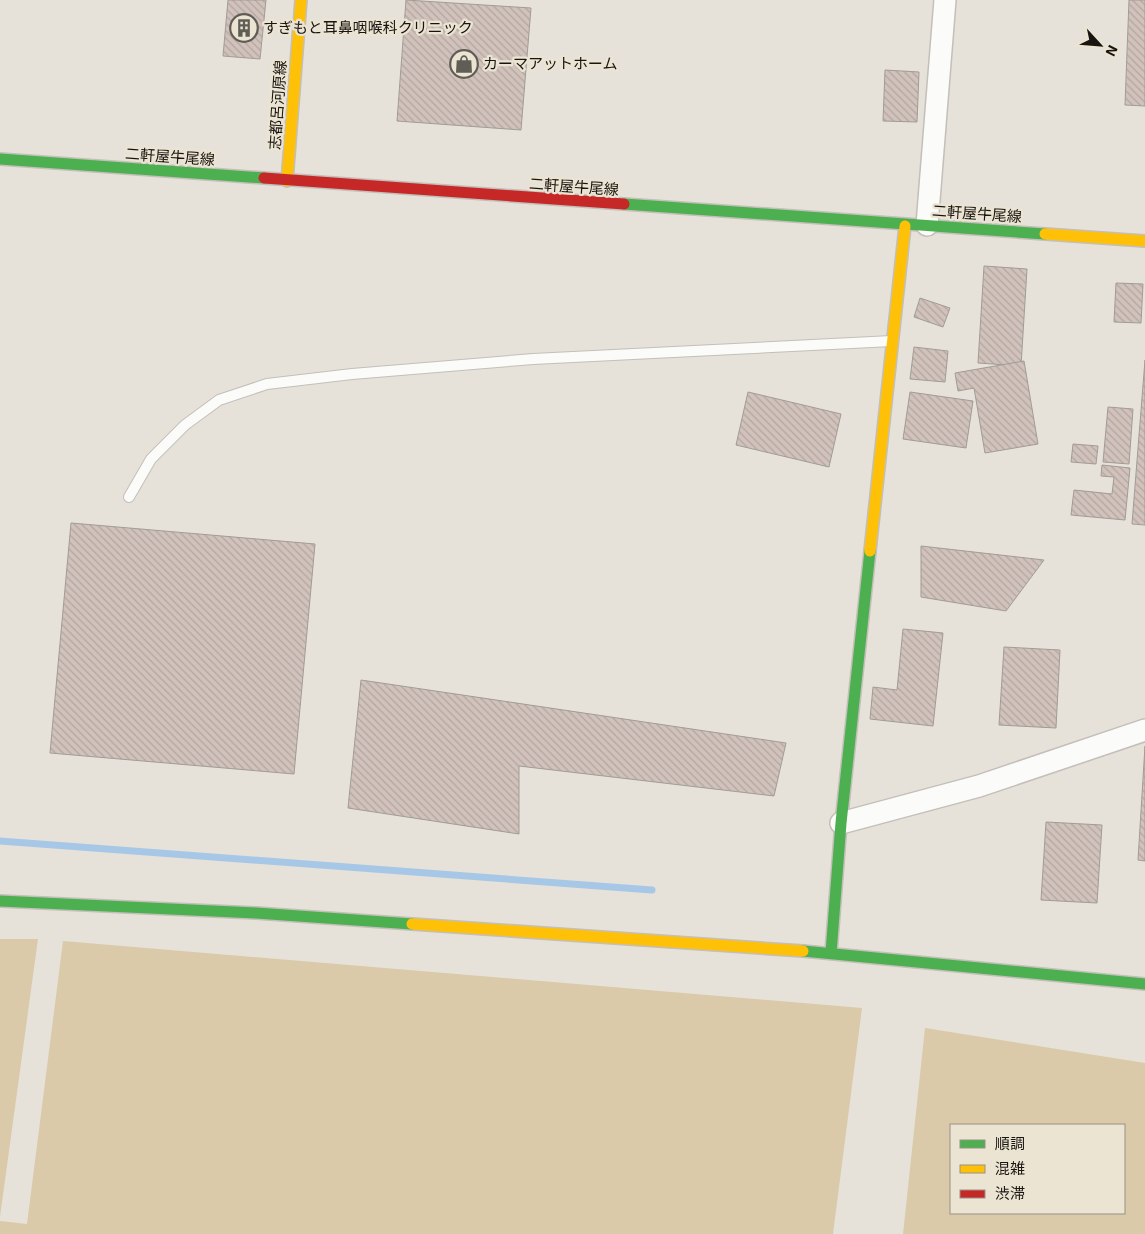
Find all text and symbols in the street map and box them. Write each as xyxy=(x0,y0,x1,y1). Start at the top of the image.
building icon: すぎもと耳鼻咽喉科クリニック xyxy=(229,13,259,43)
place label: すぎもと耳鼻咽喉科クリニック xyxy=(263,18,473,36)
north arrow xyxy=(1075,20,1125,70)
text: N xyxy=(1102,43,1122,59)
shop icon: カーマアットホーム xyxy=(449,49,479,79)
place label: カーマアットホーム xyxy=(483,54,618,72)
street label: 志都呂河原線 xyxy=(265,59,289,150)
street label: 二軒屋牛尾線 xyxy=(125,144,216,168)
street label: 二軒屋牛尾線 xyxy=(529,174,620,198)
street label: 二軒屋牛尾線 xyxy=(932,201,1023,225)
legend xyxy=(950,1124,1125,1214)
text: 順調 xyxy=(995,1134,1025,1152)
text: 混雑 xyxy=(995,1159,1025,1177)
text: 渋滞 xyxy=(995,1184,1025,1202)

